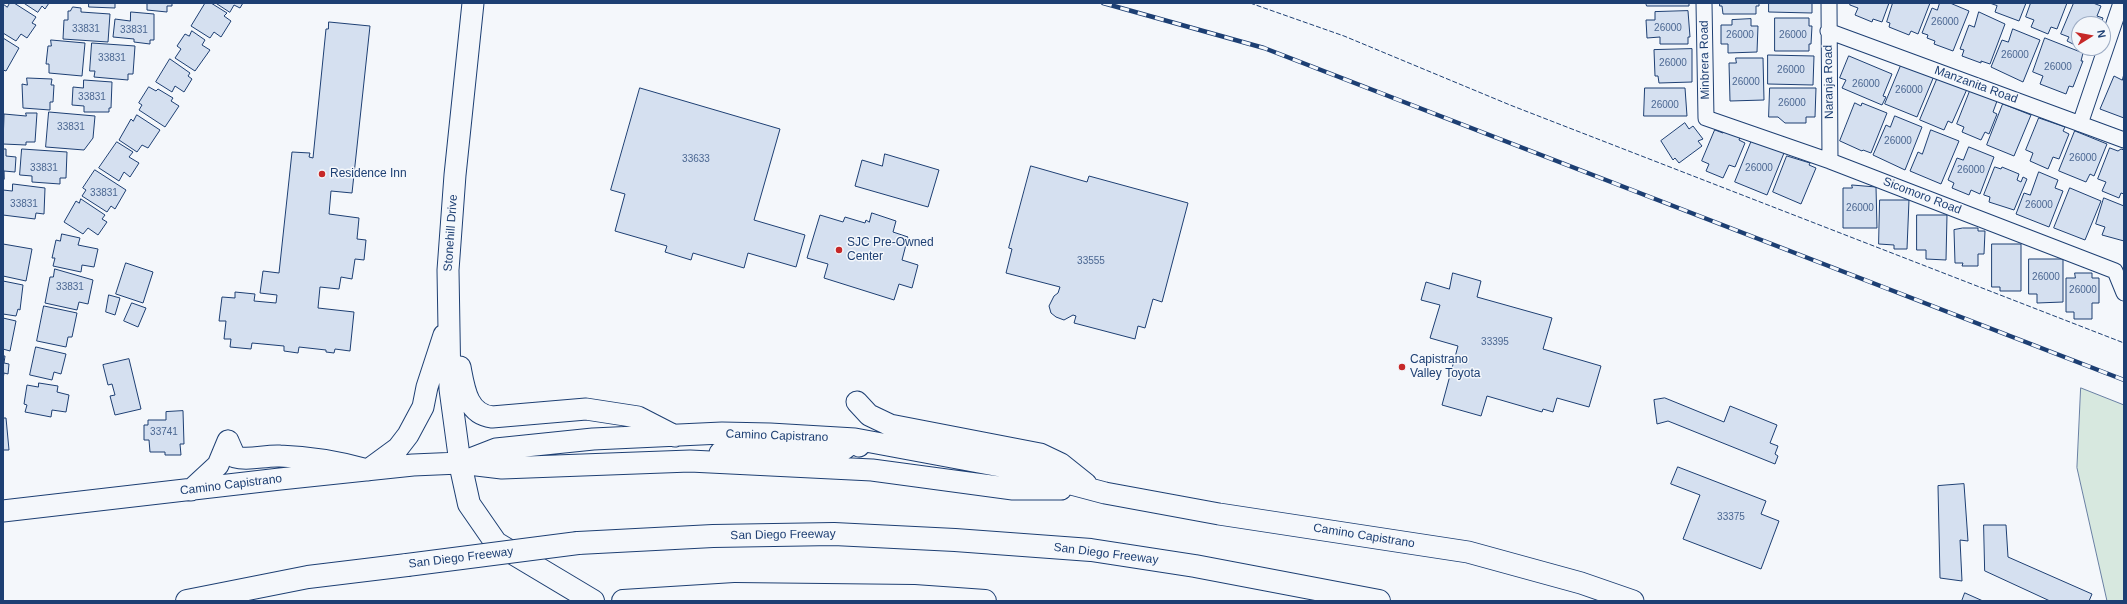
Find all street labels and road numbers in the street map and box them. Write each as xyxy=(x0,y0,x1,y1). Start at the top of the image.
street label: Minbrera Road xyxy=(1697,20,1713,100)
street label: Naranja Road xyxy=(1821,45,1837,119)
street label: Manzanita Road xyxy=(1932,63,2020,107)
street label: Sicomoro Road xyxy=(1881,174,1963,218)
street label: Stonehill Drive xyxy=(441,194,461,272)
street label: Camino Capistrano xyxy=(725,427,829,445)
street label: Camino Capistrano xyxy=(179,472,283,498)
street label: Camino Capistrano xyxy=(1312,521,1416,551)
street label: San Diego Freeway xyxy=(730,527,836,543)
street label: San Diego Freeway xyxy=(1053,540,1159,568)
street label: San Diego Freeway xyxy=(408,544,514,572)

